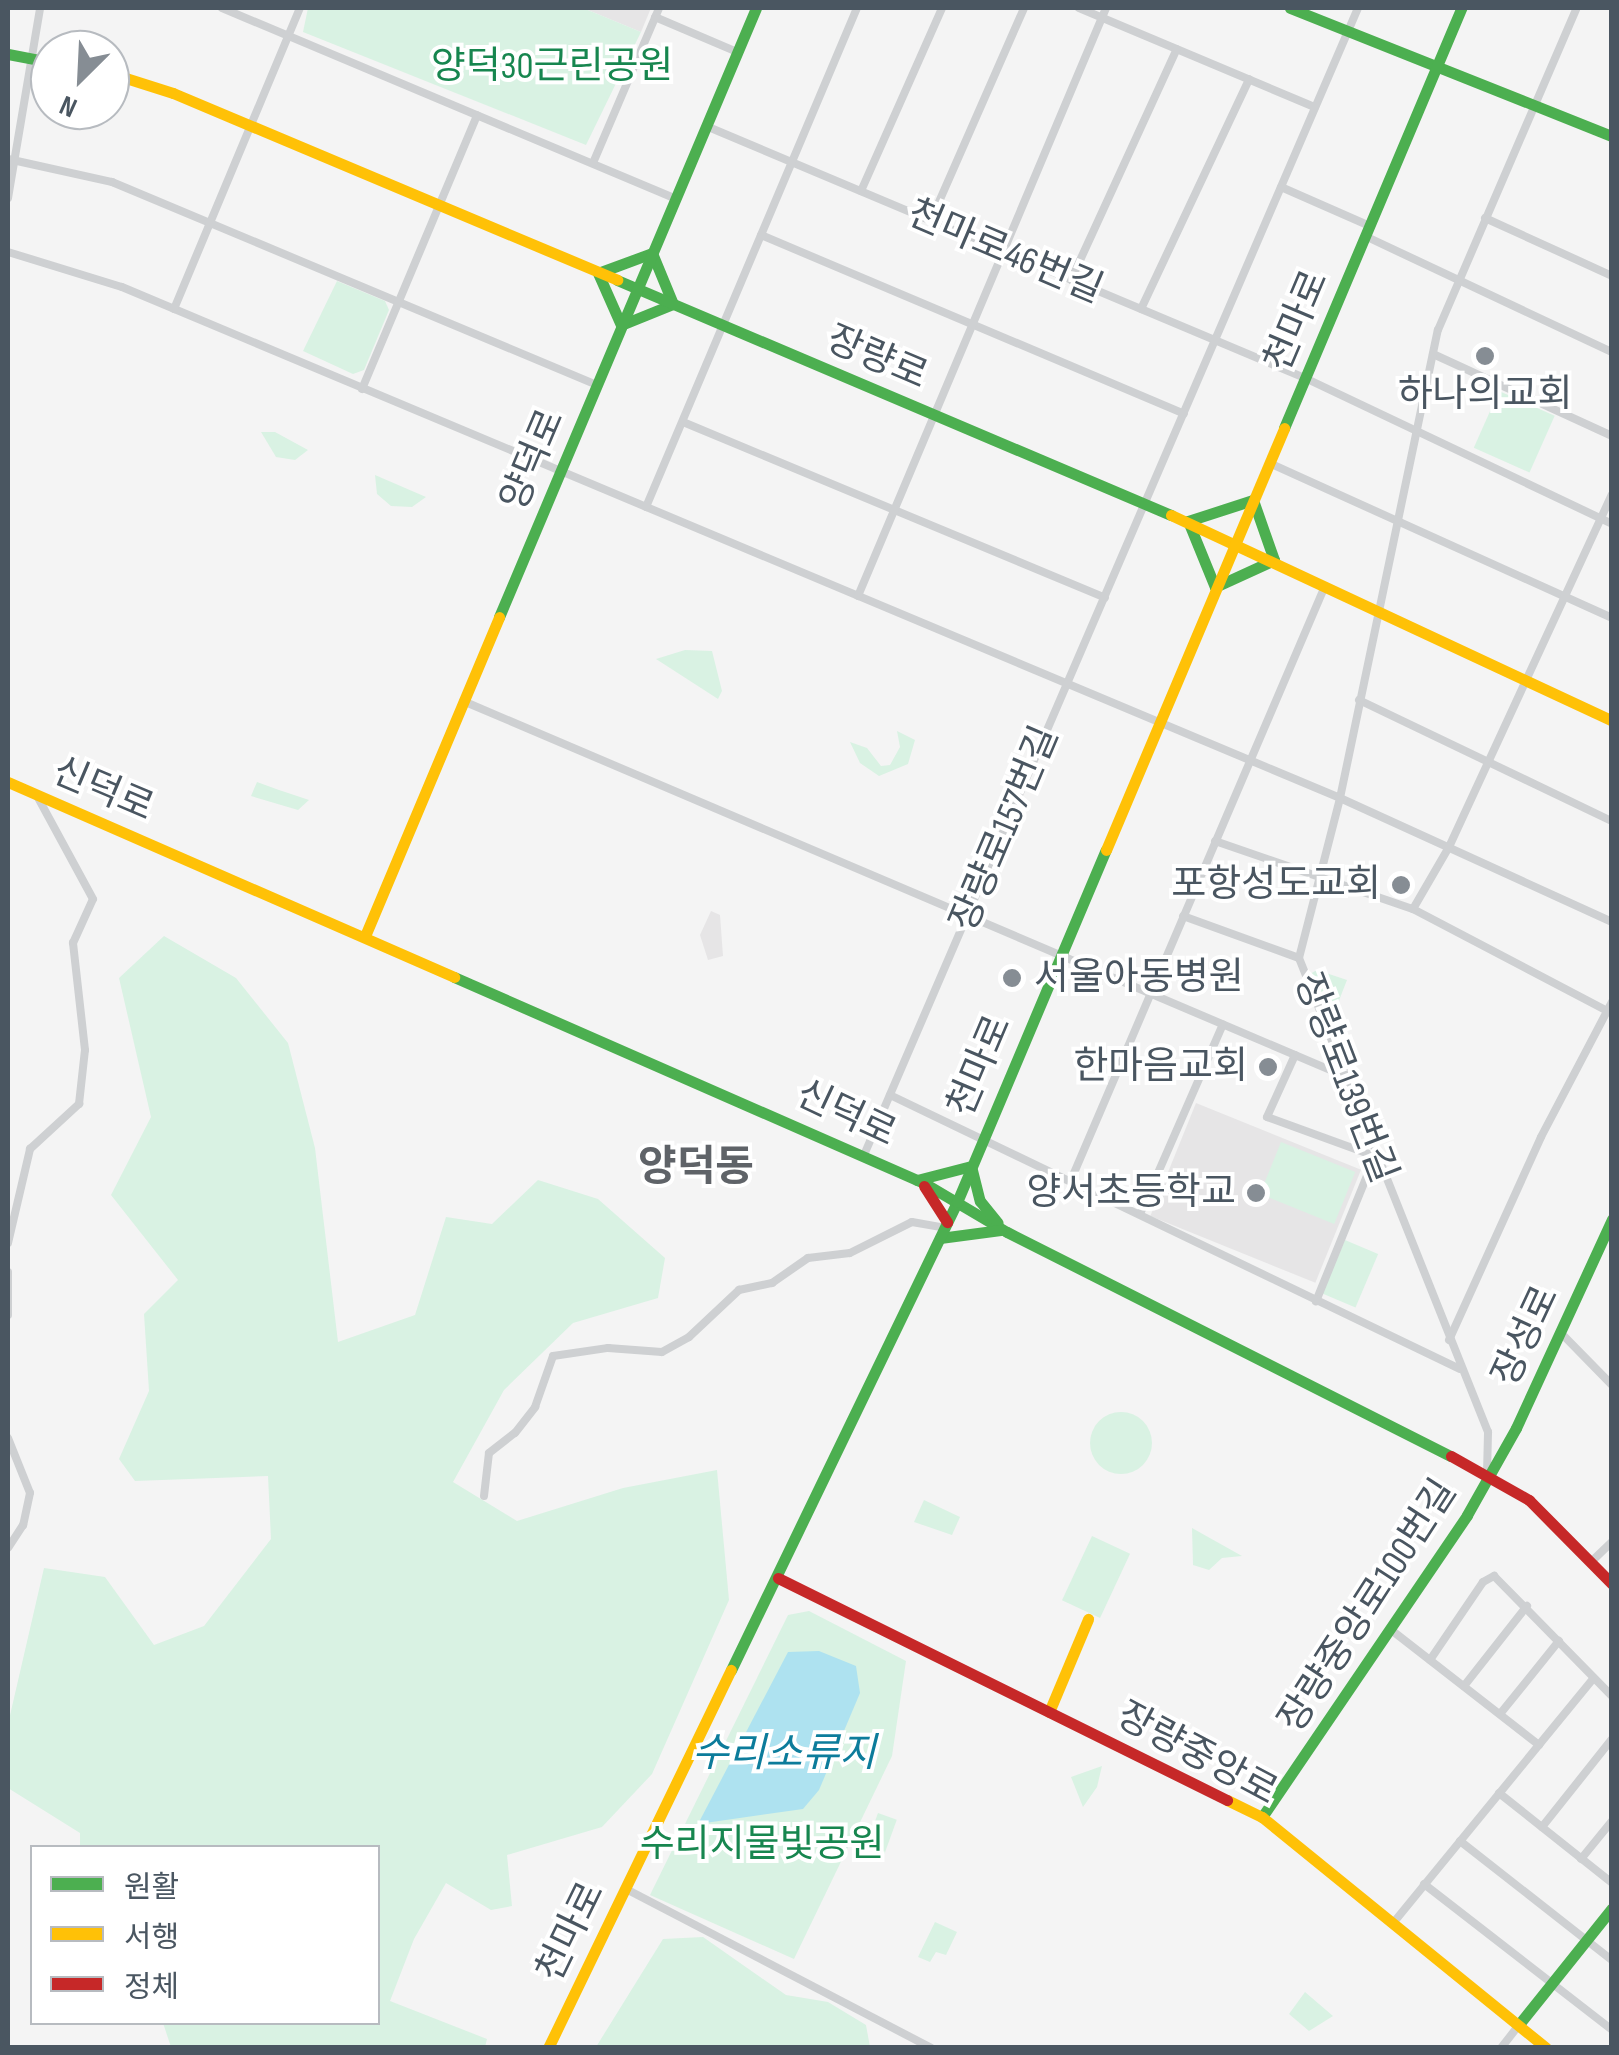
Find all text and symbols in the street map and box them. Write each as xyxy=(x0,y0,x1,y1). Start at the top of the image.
north arrow xyxy=(30,30,130,130)
park label: 양덕30근린공원 xyxy=(431,44,673,90)
text: N xyxy=(55,88,82,124)
street label: 천마로46번길 xyxy=(901,191,1109,313)
street label: 천마로 xyxy=(1256,264,1338,378)
street label: 장량로 xyxy=(820,317,934,399)
marker: 하나의교회 xyxy=(1474,345,1496,367)
place label: 하나의교회 xyxy=(1398,372,1572,418)
street label: 양덕로 xyxy=(492,403,574,517)
street label: 장량로157번길 xyxy=(941,720,1069,938)
street label: 신덕로 xyxy=(46,749,160,831)
place label: 포항성도교회 xyxy=(1171,862,1381,908)
marker: 포항성도교회 xyxy=(1390,874,1412,896)
place label: 서울아동병원 xyxy=(1034,955,1244,1001)
marker: 서울아동병원 xyxy=(999,965,1025,991)
street label: 장량로139번길 xyxy=(1284,967,1406,1189)
street label: 천마로 xyxy=(939,1009,1021,1123)
place label: 한마음교회 xyxy=(1073,1044,1248,1090)
marker: 한마음교회 xyxy=(1257,1056,1279,1078)
street label: 신덕로 xyxy=(789,1071,903,1157)
district label: 양덕동 xyxy=(638,1143,754,1193)
place label: 양서초등학교 xyxy=(1026,1170,1236,1216)
marker: 양서초등학교 xyxy=(1245,1182,1267,1204)
street label: 장성로 xyxy=(1483,1279,1569,1393)
street label: 장량중앙로100번길 xyxy=(1269,1471,1467,1741)
street label: 장량중앙로 xyxy=(1109,1693,1285,1815)
water label: 수리소류지 xyxy=(692,1730,876,1778)
park label: 수리지물빛공원 xyxy=(640,1822,884,1868)
legend xyxy=(30,1845,380,2025)
text: 원활 xyxy=(124,1870,179,1906)
street label: 천마로 xyxy=(528,1875,614,1989)
text: 서행 xyxy=(124,1920,179,1956)
text: 정체 xyxy=(124,1970,179,2006)

